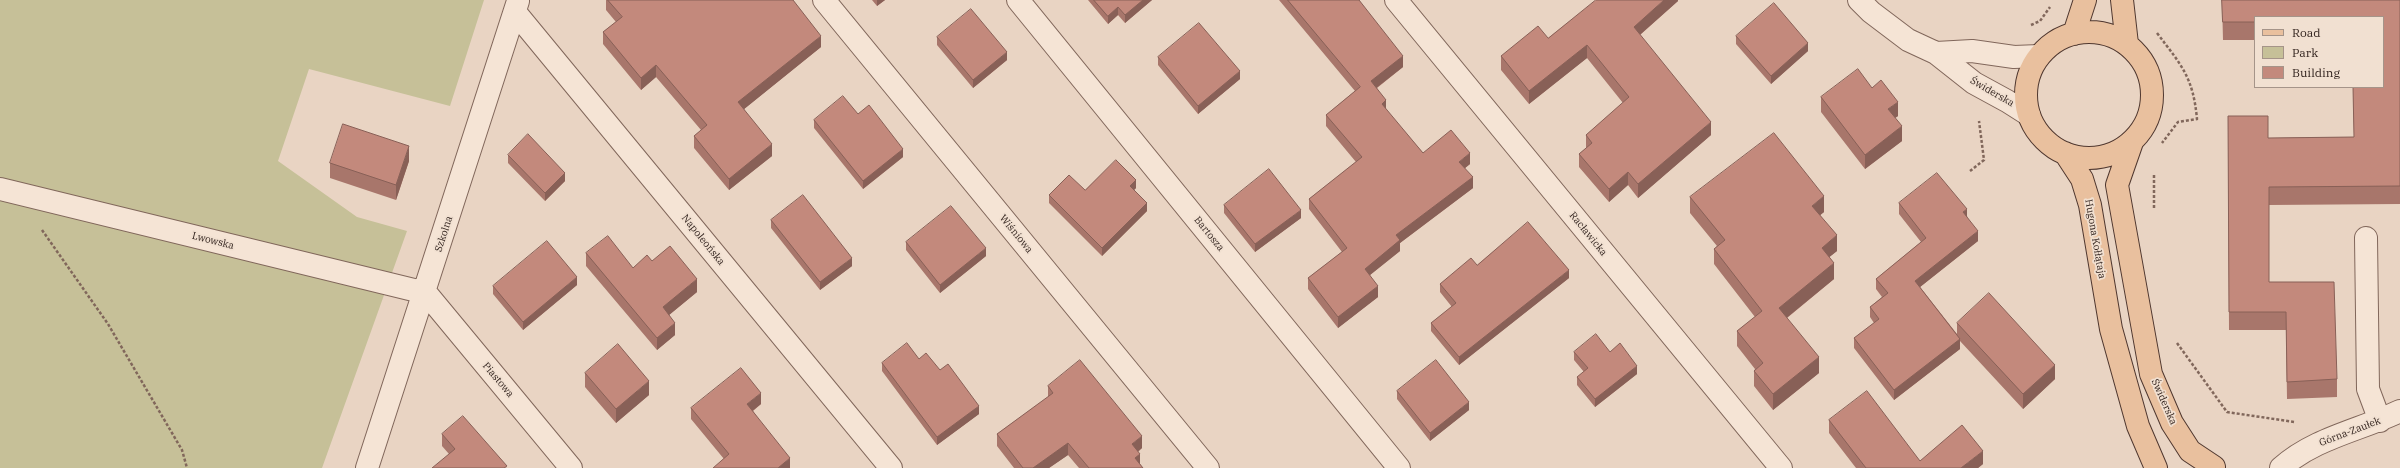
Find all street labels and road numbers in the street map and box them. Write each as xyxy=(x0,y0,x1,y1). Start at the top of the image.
street label: Świderska xyxy=(1968,75,2016,109)
street label: Hugona Kołłątaja xyxy=(2082,198,2108,280)
street label: Racławicka xyxy=(1567,210,1609,258)
street label: Napoleońska xyxy=(679,212,727,268)
street label: Wiśniowa xyxy=(997,212,1035,256)
street label: Bartosza xyxy=(1191,214,1227,254)
street label: Szkolna xyxy=(433,215,455,253)
street label: Lwowska xyxy=(191,230,235,252)
street label: Piastowa xyxy=(480,360,516,400)
street label: Świderska xyxy=(2149,377,2179,427)
street label: Górna-Zaułek xyxy=(2318,415,2382,449)

